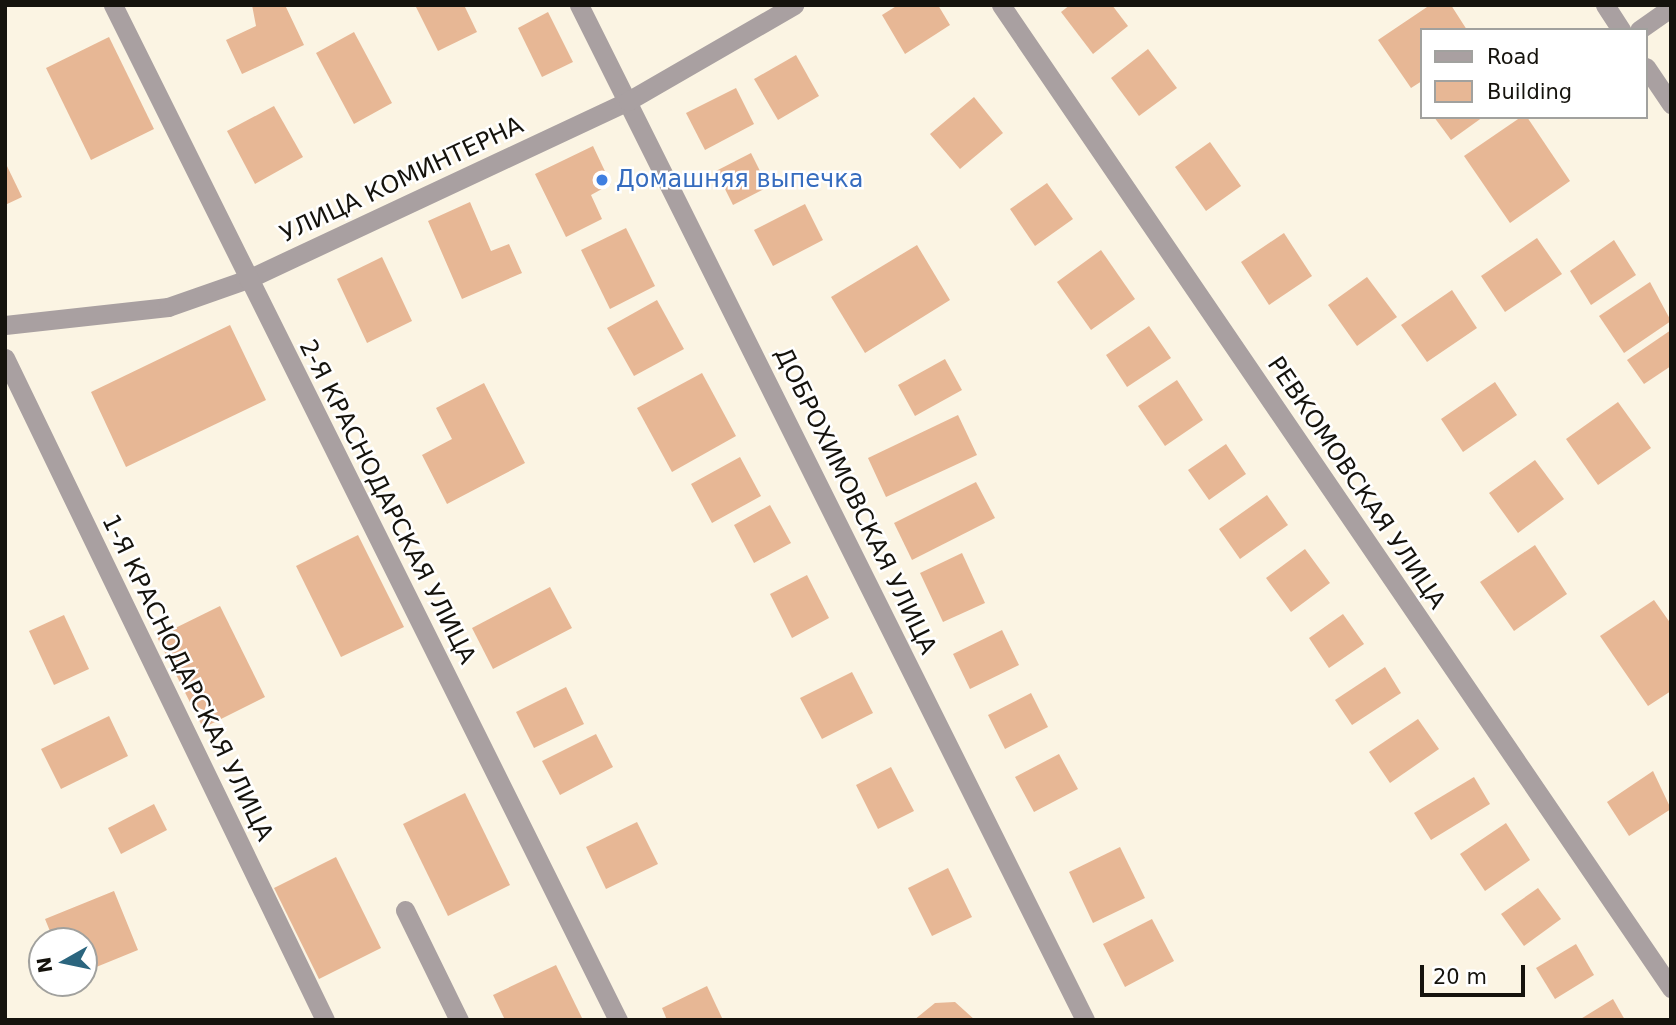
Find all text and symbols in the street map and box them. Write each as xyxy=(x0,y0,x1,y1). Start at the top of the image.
legend xyxy=(1420,28,1648,119)
text: Road xyxy=(1487,45,1540,69)
text: Building xyxy=(1487,80,1572,104)
street label: УЛИЦА КОМИНТЕРНА xyxy=(276,111,528,249)
place label: Домашняя выпечка xyxy=(616,166,863,194)
marker: Домашняя выпечка xyxy=(594,172,610,188)
street label: 2-Я КРАСНОДАРСКАЯ УЛИЦА xyxy=(293,335,481,669)
street label: ДОБРОХИМОВСКАЯ УЛИЦА xyxy=(768,343,942,659)
street label: РЕВКОМОВСКАЯ УЛИЦА xyxy=(1261,351,1451,615)
street label: 1-Я КРАСНОДАРСКАЯ УЛИЦА xyxy=(95,510,279,846)
north arrow xyxy=(28,927,98,997)
scale bar xyxy=(1424,951,1529,995)
text: N xyxy=(32,955,56,975)
text: 20 m xyxy=(1433,965,1487,989)

